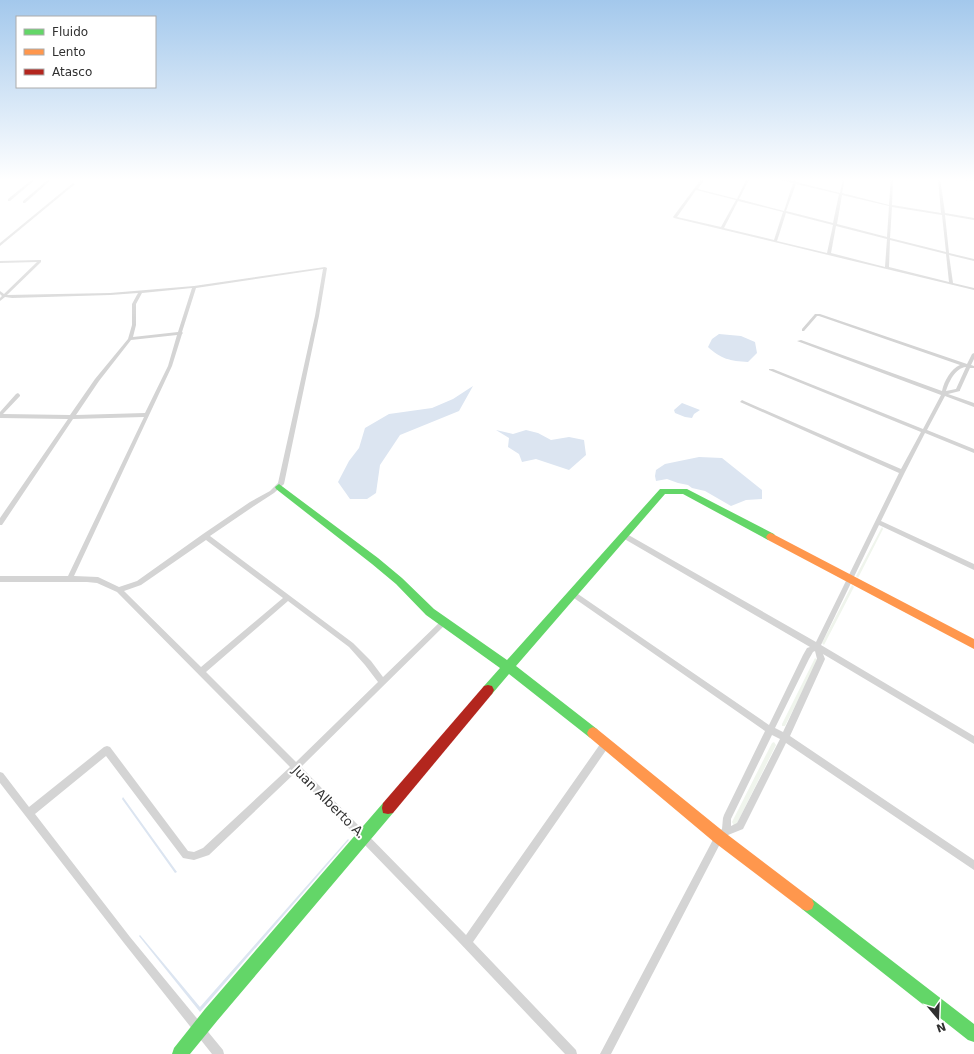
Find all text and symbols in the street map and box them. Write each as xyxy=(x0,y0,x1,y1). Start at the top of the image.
legend xyxy=(16,16,156,88)
text: Fluido xyxy=(52,25,88,39)
text: Lento xyxy=(52,45,86,59)
text: Atasco xyxy=(52,65,92,79)
street label: Juan Alberto A. xyxy=(289,762,368,841)
north arrow xyxy=(918,998,958,1038)
text: N xyxy=(935,1019,948,1035)

